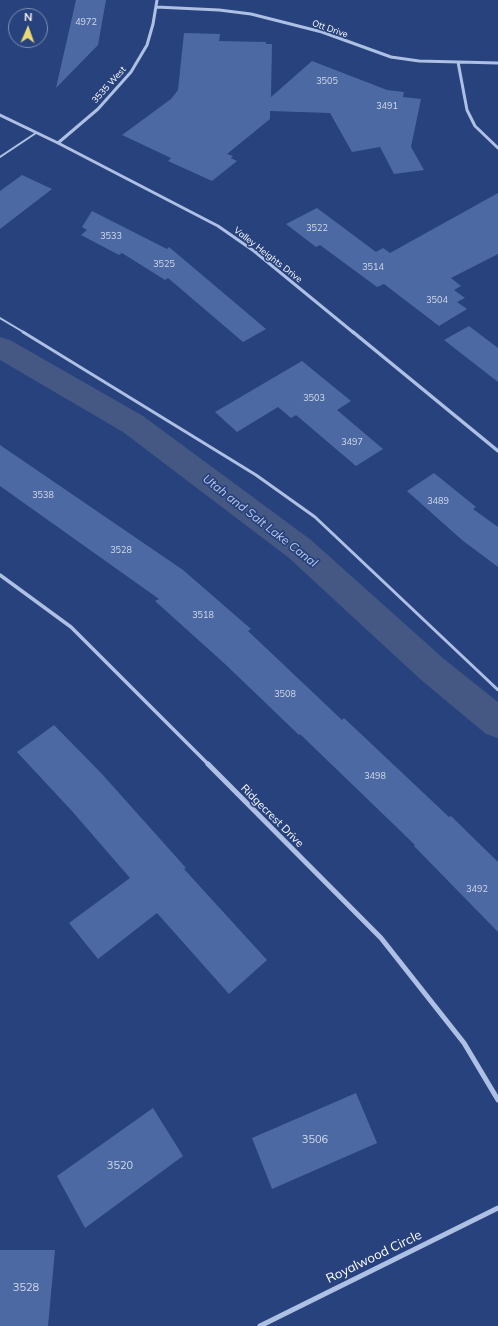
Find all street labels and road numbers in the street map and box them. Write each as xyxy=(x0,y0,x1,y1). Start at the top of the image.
street label: Ott Drive xyxy=(311,18,349,40)
street label: 3535 West xyxy=(90,64,128,106)
street label: Valley Heights Drive xyxy=(232,225,304,285)
street label: Ridgecrest Drive xyxy=(238,782,306,850)
street label: Royalwood Circle xyxy=(324,1227,424,1287)

